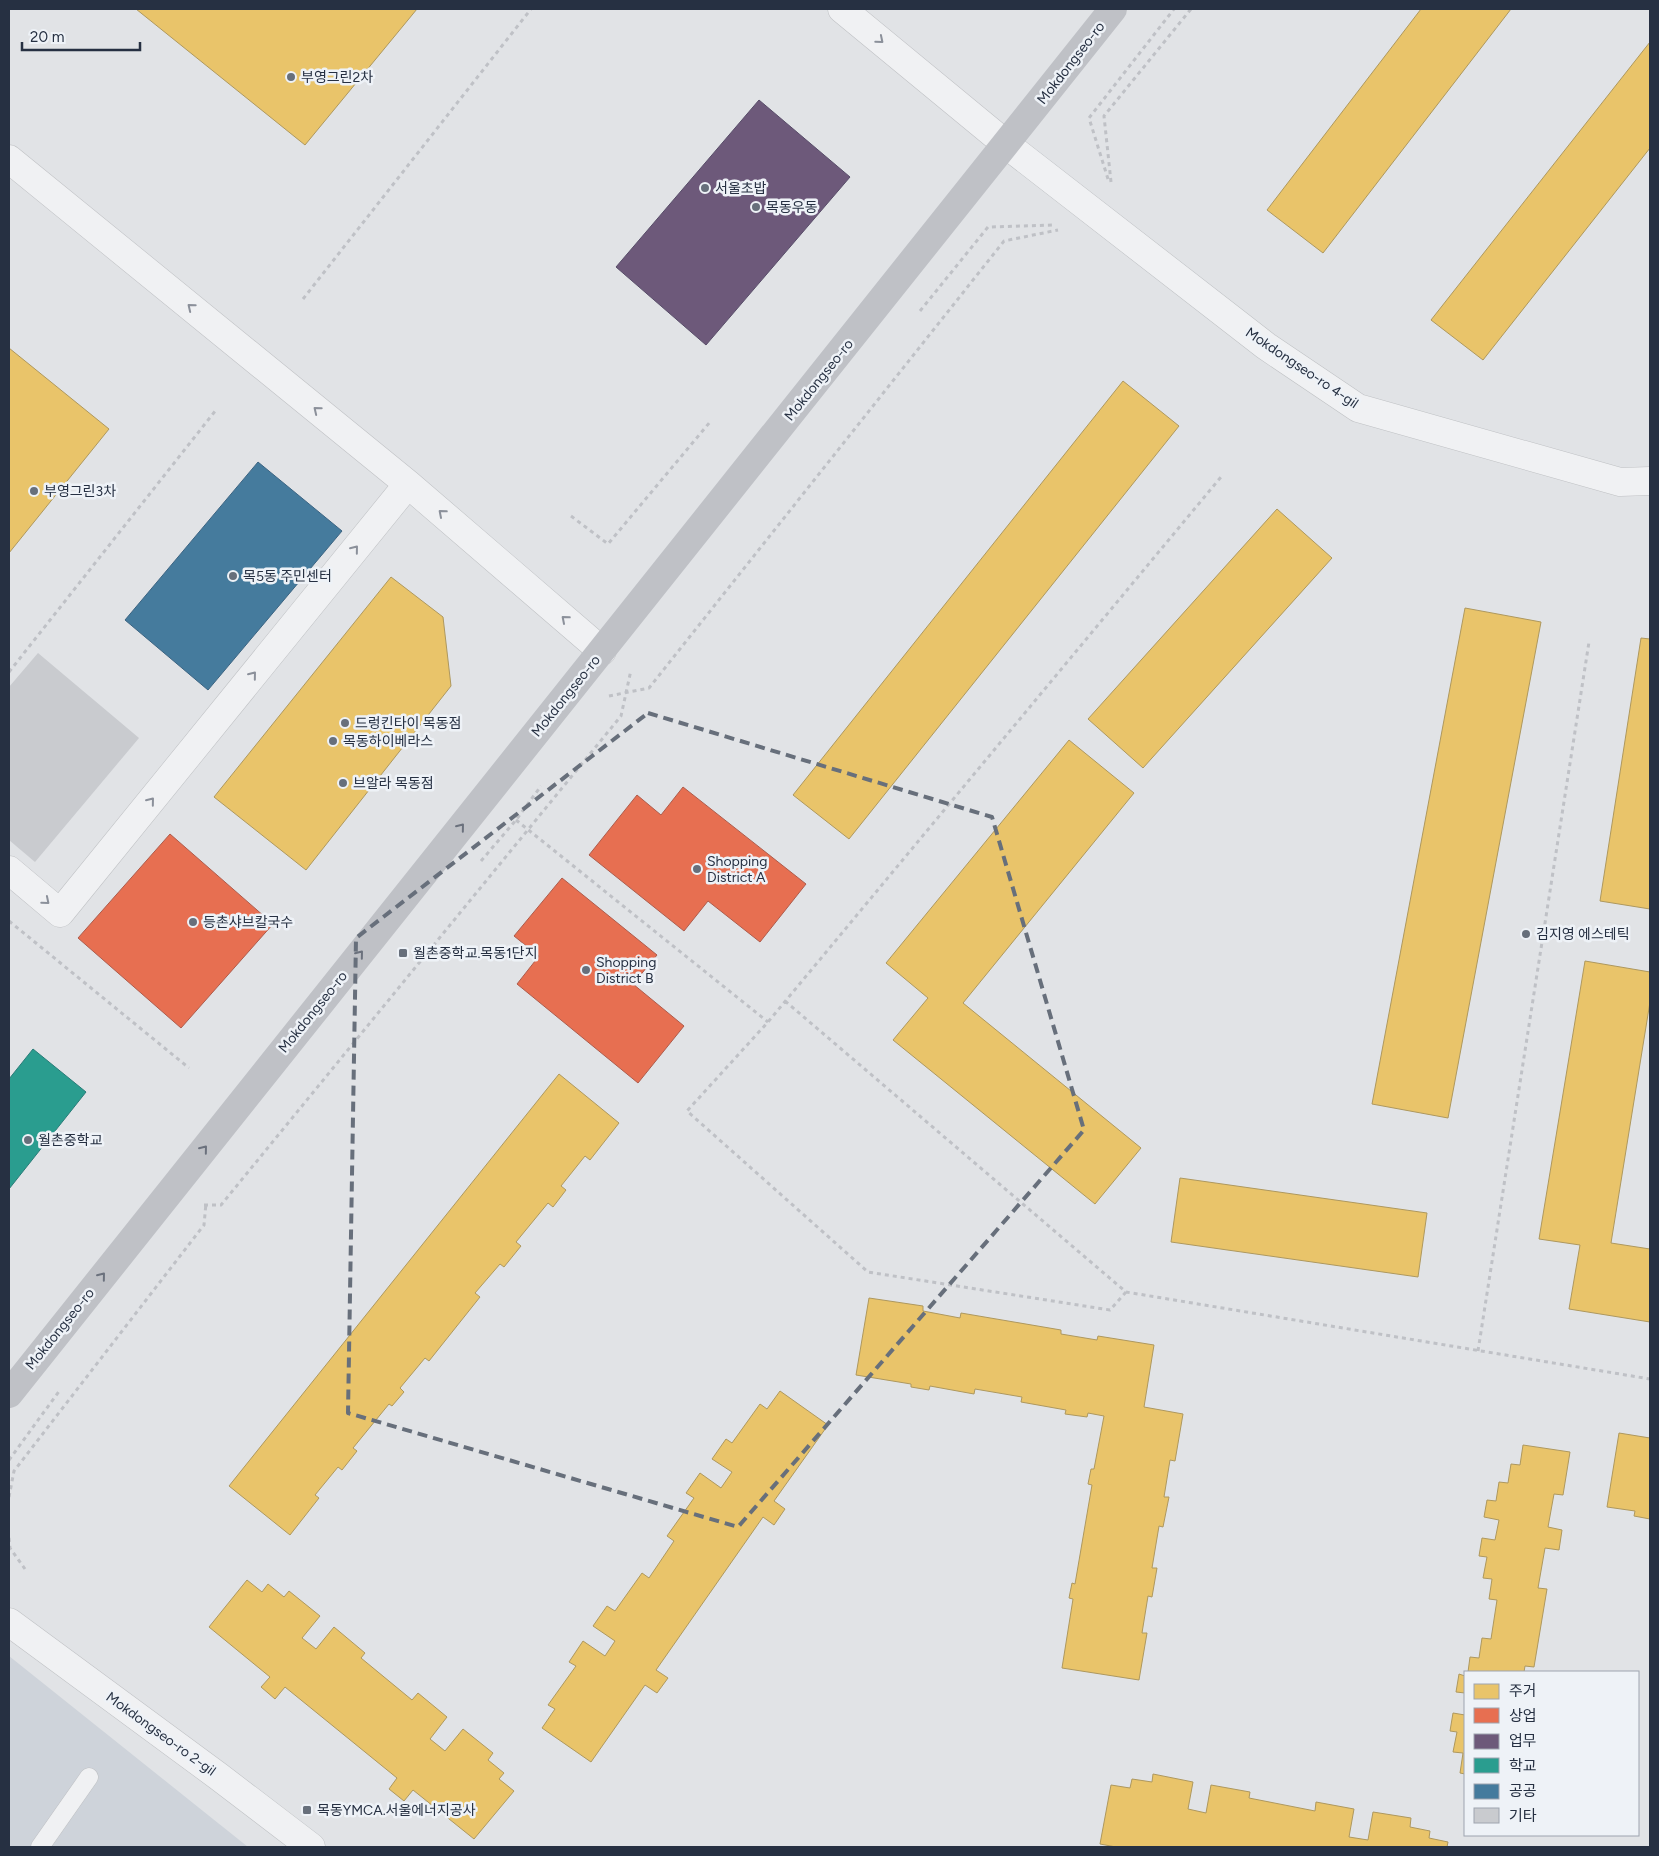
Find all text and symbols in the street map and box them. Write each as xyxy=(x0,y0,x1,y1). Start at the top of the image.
street label: Mokdongseo-ro xyxy=(1034,18,1108,108)
scale bar xyxy=(22,20,140,52)
text: 20 m xyxy=(30,28,64,46)
one-way arrow xyxy=(874,34,883,43)
place label: 부영그린2차 xyxy=(301,69,373,86)
marker: 부영그린2차 xyxy=(285,71,297,83)
place label: 서울초밥 xyxy=(715,180,767,197)
marker: 서울초밥 xyxy=(699,182,711,194)
place label: 목동우동 xyxy=(766,199,818,216)
marker: 목동우동 xyxy=(750,201,762,213)
one-way arrow xyxy=(187,304,196,313)
street label: Mokdongseo-ro 4-gil xyxy=(1242,324,1362,412)
street label: Mokdongseo-ro xyxy=(781,336,857,424)
one-way arrow xyxy=(313,406,322,415)
place label: 부영그린3차 xyxy=(44,483,116,500)
marker: 부영그린3차 xyxy=(28,485,40,497)
one-way arrow xyxy=(439,511,448,519)
one-way arrow xyxy=(350,545,359,554)
place label: 목5동 주민센터 xyxy=(243,568,332,585)
marker: 목5동 주민센터 xyxy=(227,570,239,582)
one-way arrow xyxy=(562,616,571,625)
street label: Mokdongseo-ro xyxy=(528,652,604,740)
one-way arrow xyxy=(248,672,256,681)
place label: 드렁킨타이 목동점 xyxy=(355,715,462,732)
marker: 드렁킨타이 목동점 xyxy=(339,717,351,729)
place label: 목동하이베라스 xyxy=(343,733,433,750)
marker: 목동하이베라스 xyxy=(327,735,339,747)
place label: 브알라 목동점 xyxy=(353,775,434,792)
marker: 브알라 목동점 xyxy=(337,777,349,789)
one-way arrow xyxy=(145,798,153,807)
one-way arrow xyxy=(456,824,464,833)
place label: Shopping District A xyxy=(707,853,767,886)
marker: Shopping District A xyxy=(691,863,703,875)
one-way arrow xyxy=(40,896,49,904)
place label: 등촌샤브칼국수 xyxy=(203,914,293,931)
marker: 등촌샤브칼국수 xyxy=(187,916,199,928)
place label: 김지영 에스테틱 xyxy=(1536,926,1630,943)
marker: 김지영 에스테틱 xyxy=(1520,928,1532,940)
place label: 월촌중학교.목동1단지 xyxy=(413,945,538,962)
marker: 월촌중학교.목동1단지 xyxy=(397,947,409,959)
one-way arrow xyxy=(354,951,362,960)
place label: Shopping District B xyxy=(596,954,656,987)
marker: Shopping District B xyxy=(580,964,592,976)
street label: Mokdongseo-ro xyxy=(275,968,351,1056)
place label: 월촌중학교 xyxy=(38,1132,103,1149)
marker: 월촌중학교 xyxy=(22,1134,34,1146)
one-way arrow xyxy=(198,1146,206,1155)
one-way arrow xyxy=(97,1273,105,1282)
street label: Mokdongseo-ro xyxy=(22,1285,98,1373)
legend xyxy=(1464,1671,1639,1836)
text: 주거 xyxy=(1509,1682,1537,1700)
street label: Mokdongseo-ro 2-gil xyxy=(103,1688,219,1780)
text: 상업 xyxy=(1509,1707,1537,1725)
text: 업무 xyxy=(1509,1732,1537,1750)
text: 학교 xyxy=(1509,1757,1537,1775)
text: 공공 xyxy=(1509,1782,1537,1800)
place label: 목동YMCA.서울에너지공사 xyxy=(317,1802,476,1819)
marker: 목동YMCA.서울에너지공사 xyxy=(301,1804,313,1816)
text: 기타 xyxy=(1509,1807,1537,1825)

